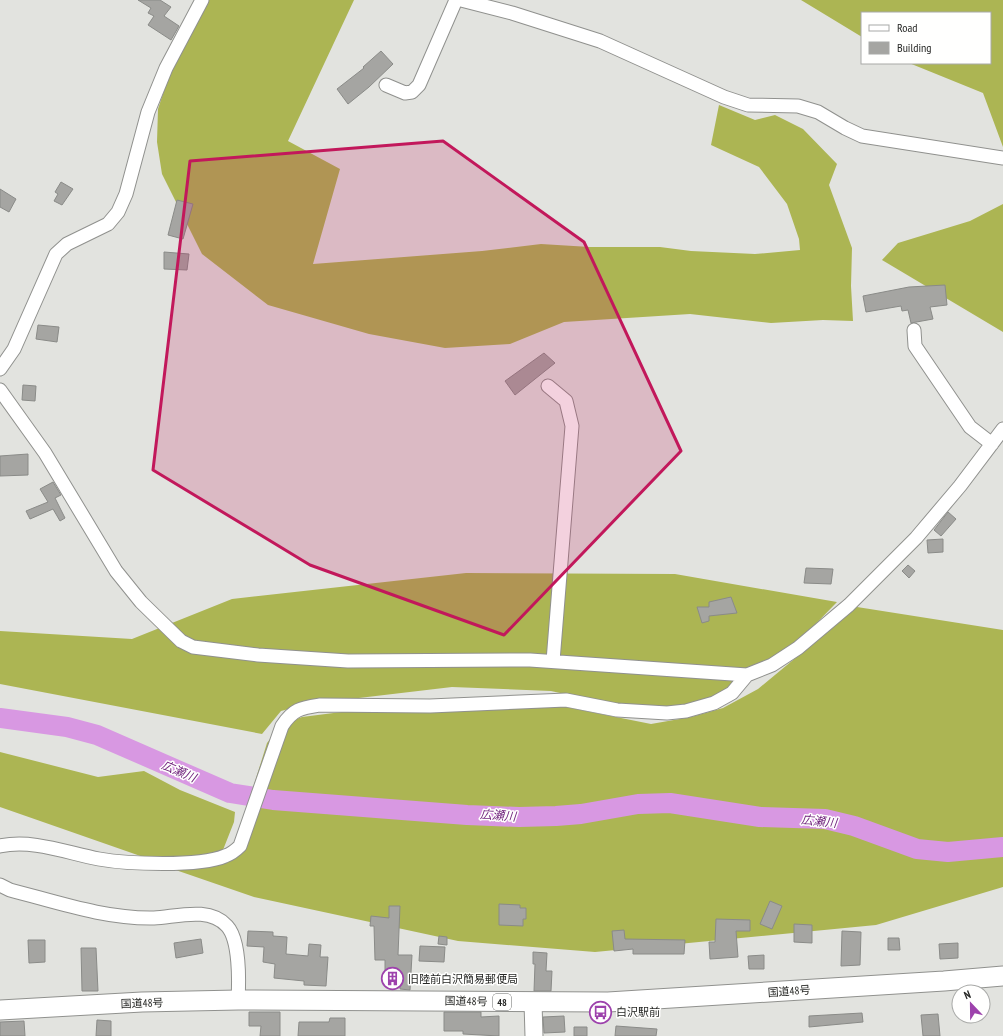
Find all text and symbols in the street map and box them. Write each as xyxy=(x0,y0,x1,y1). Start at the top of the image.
legend xyxy=(861,12,991,64)
text: Road xyxy=(897,20,917,35)
text: Building xyxy=(897,40,932,55)
water label: 広瀬川 xyxy=(159,757,200,786)
water label: 広瀬川 xyxy=(480,806,518,824)
water label: 広瀬川 xyxy=(800,812,840,831)
building icon: 旧陸前白沢簡易郵便局 xyxy=(379,966,405,992)
place label: 旧陸前白沢簡易郵便局 xyxy=(408,972,518,986)
street label: 国道48号 xyxy=(767,983,811,999)
north arrow xyxy=(951,984,991,1024)
text: N xyxy=(962,987,973,1002)
street label: 国道48号 xyxy=(444,994,488,1008)
road number: 48 xyxy=(493,994,511,1010)
street label: 国道48号 xyxy=(120,995,164,1011)
bus stop icon: 白沢駅前 xyxy=(588,999,614,1025)
place label: 白沢駅前 xyxy=(616,1005,660,1019)

